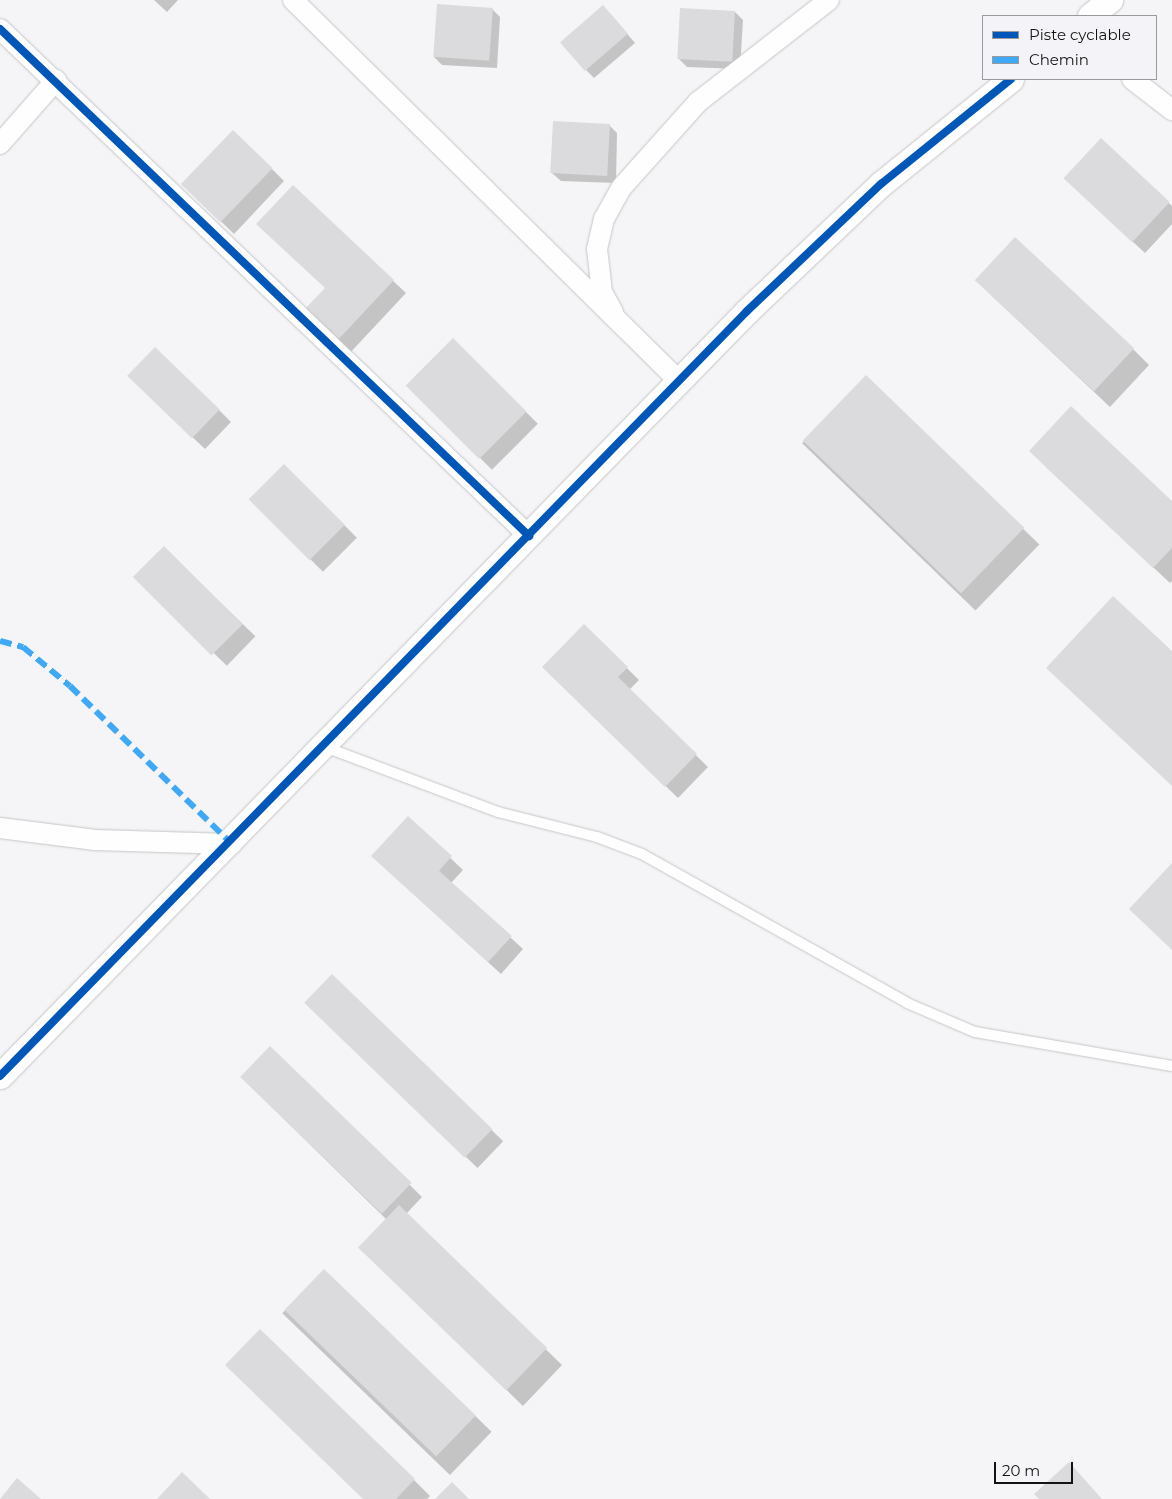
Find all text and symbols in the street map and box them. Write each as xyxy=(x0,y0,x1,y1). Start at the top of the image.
legend xyxy=(982,15,1157,80)
text: Piste cyclable xyxy=(1029,25,1131,44)
text: Chemin xyxy=(1029,50,1089,69)
scale bar xyxy=(997,1452,1076,1484)
text: 20 m xyxy=(1002,1461,1040,1480)

